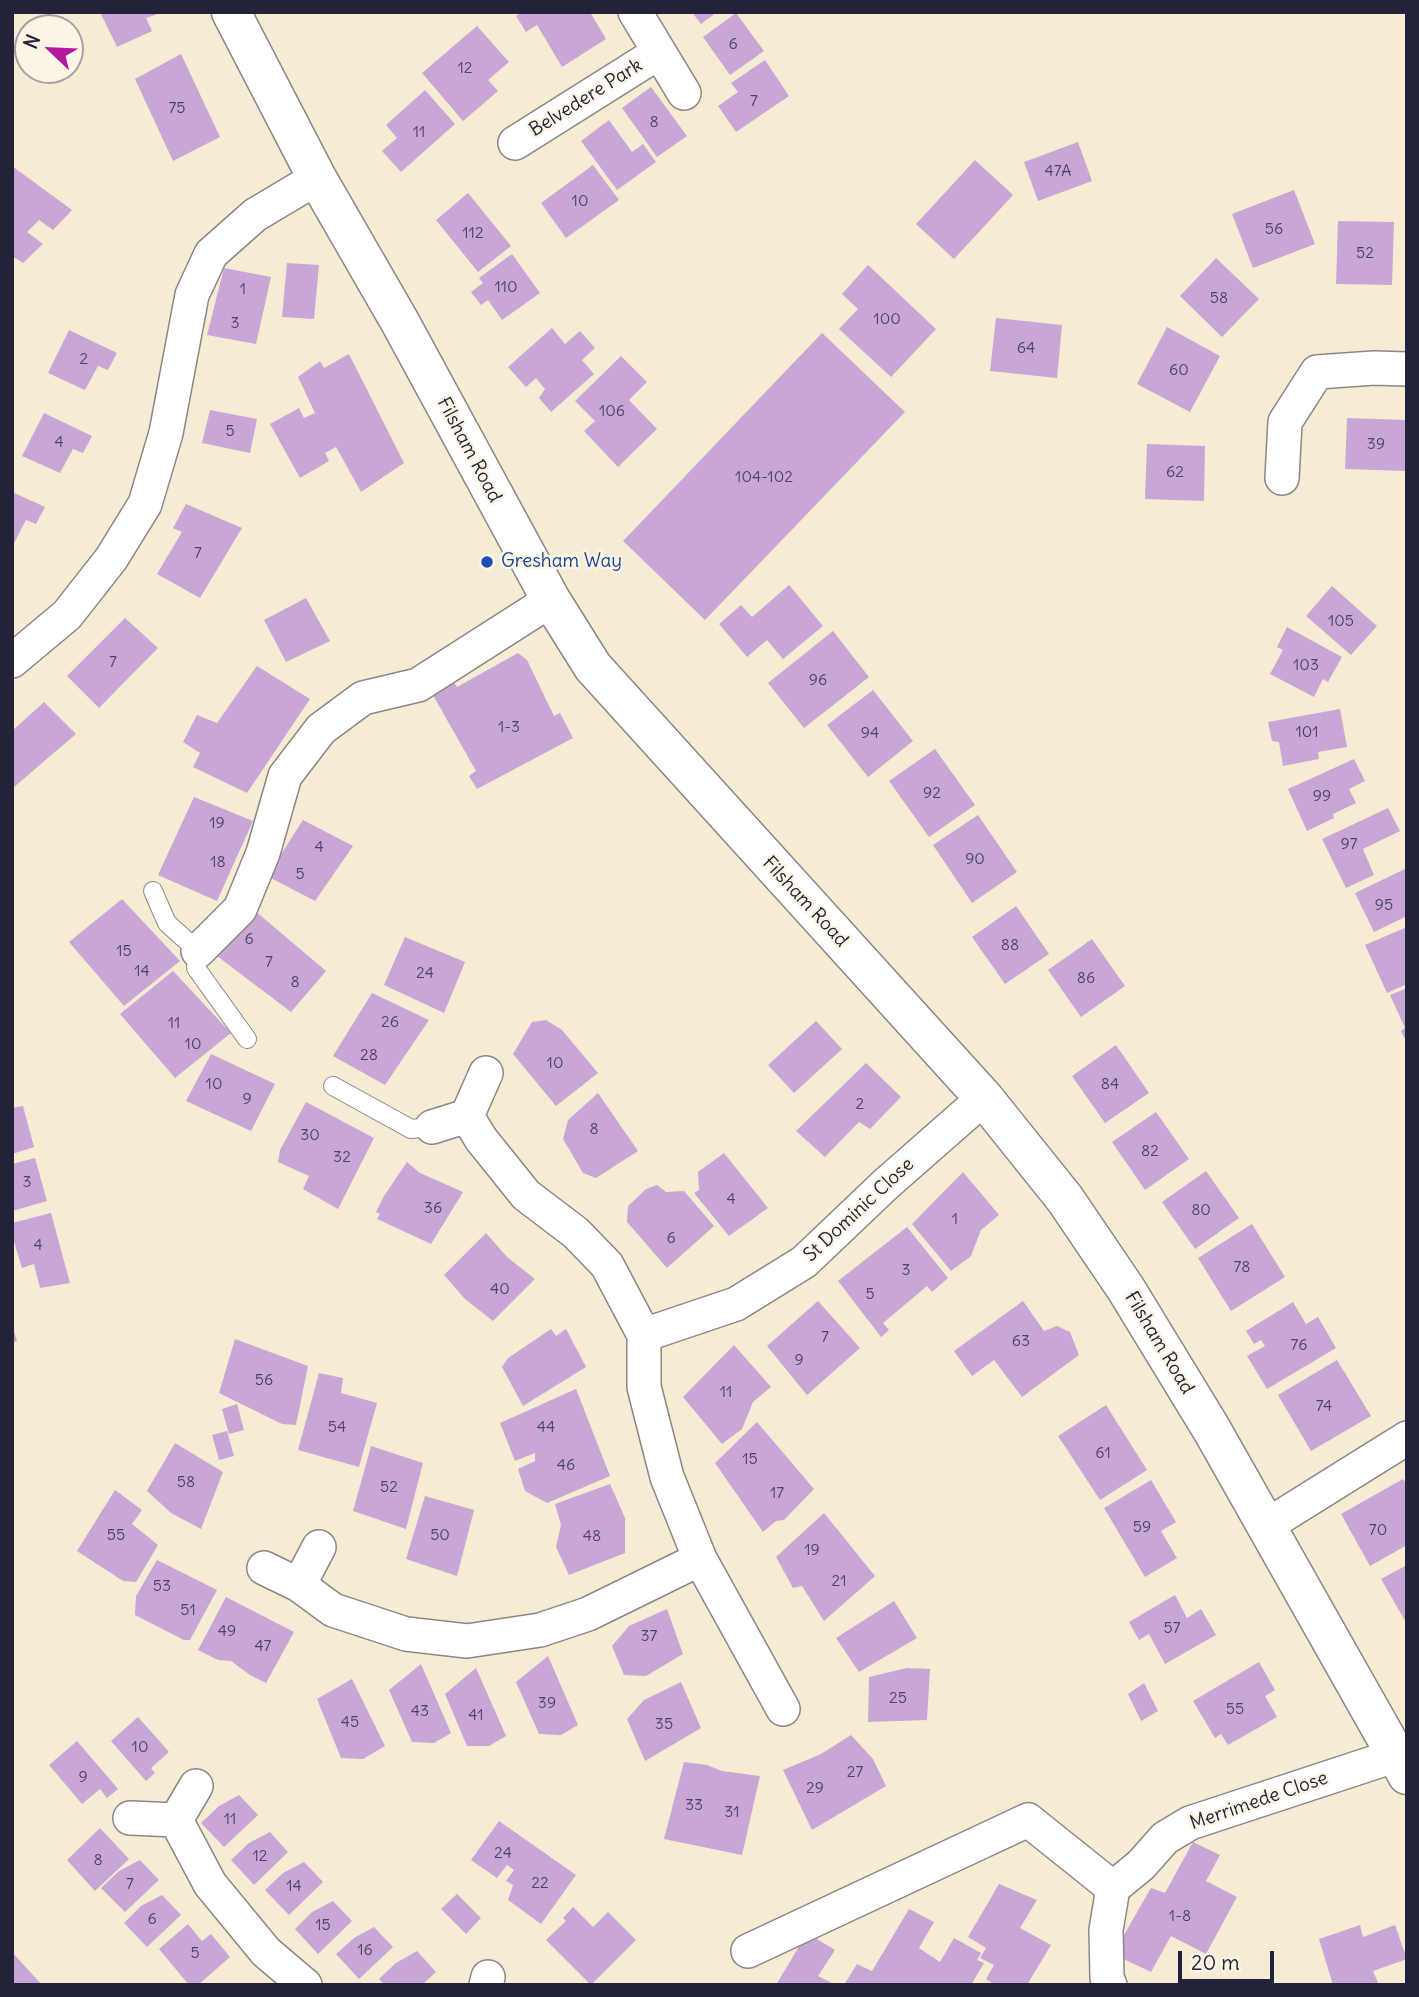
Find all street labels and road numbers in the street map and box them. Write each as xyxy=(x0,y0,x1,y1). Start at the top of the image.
street label: Belvedere Park xyxy=(525,54,647,142)
street label: Filsham Road xyxy=(432,394,506,506)
street label: Filsham Road xyxy=(757,852,853,952)
street label: St Dominic Close xyxy=(799,1153,919,1267)
street label: Filsham Road xyxy=(1119,1288,1199,1398)
street label: Merrimede Close xyxy=(1187,1767,1331,1835)

